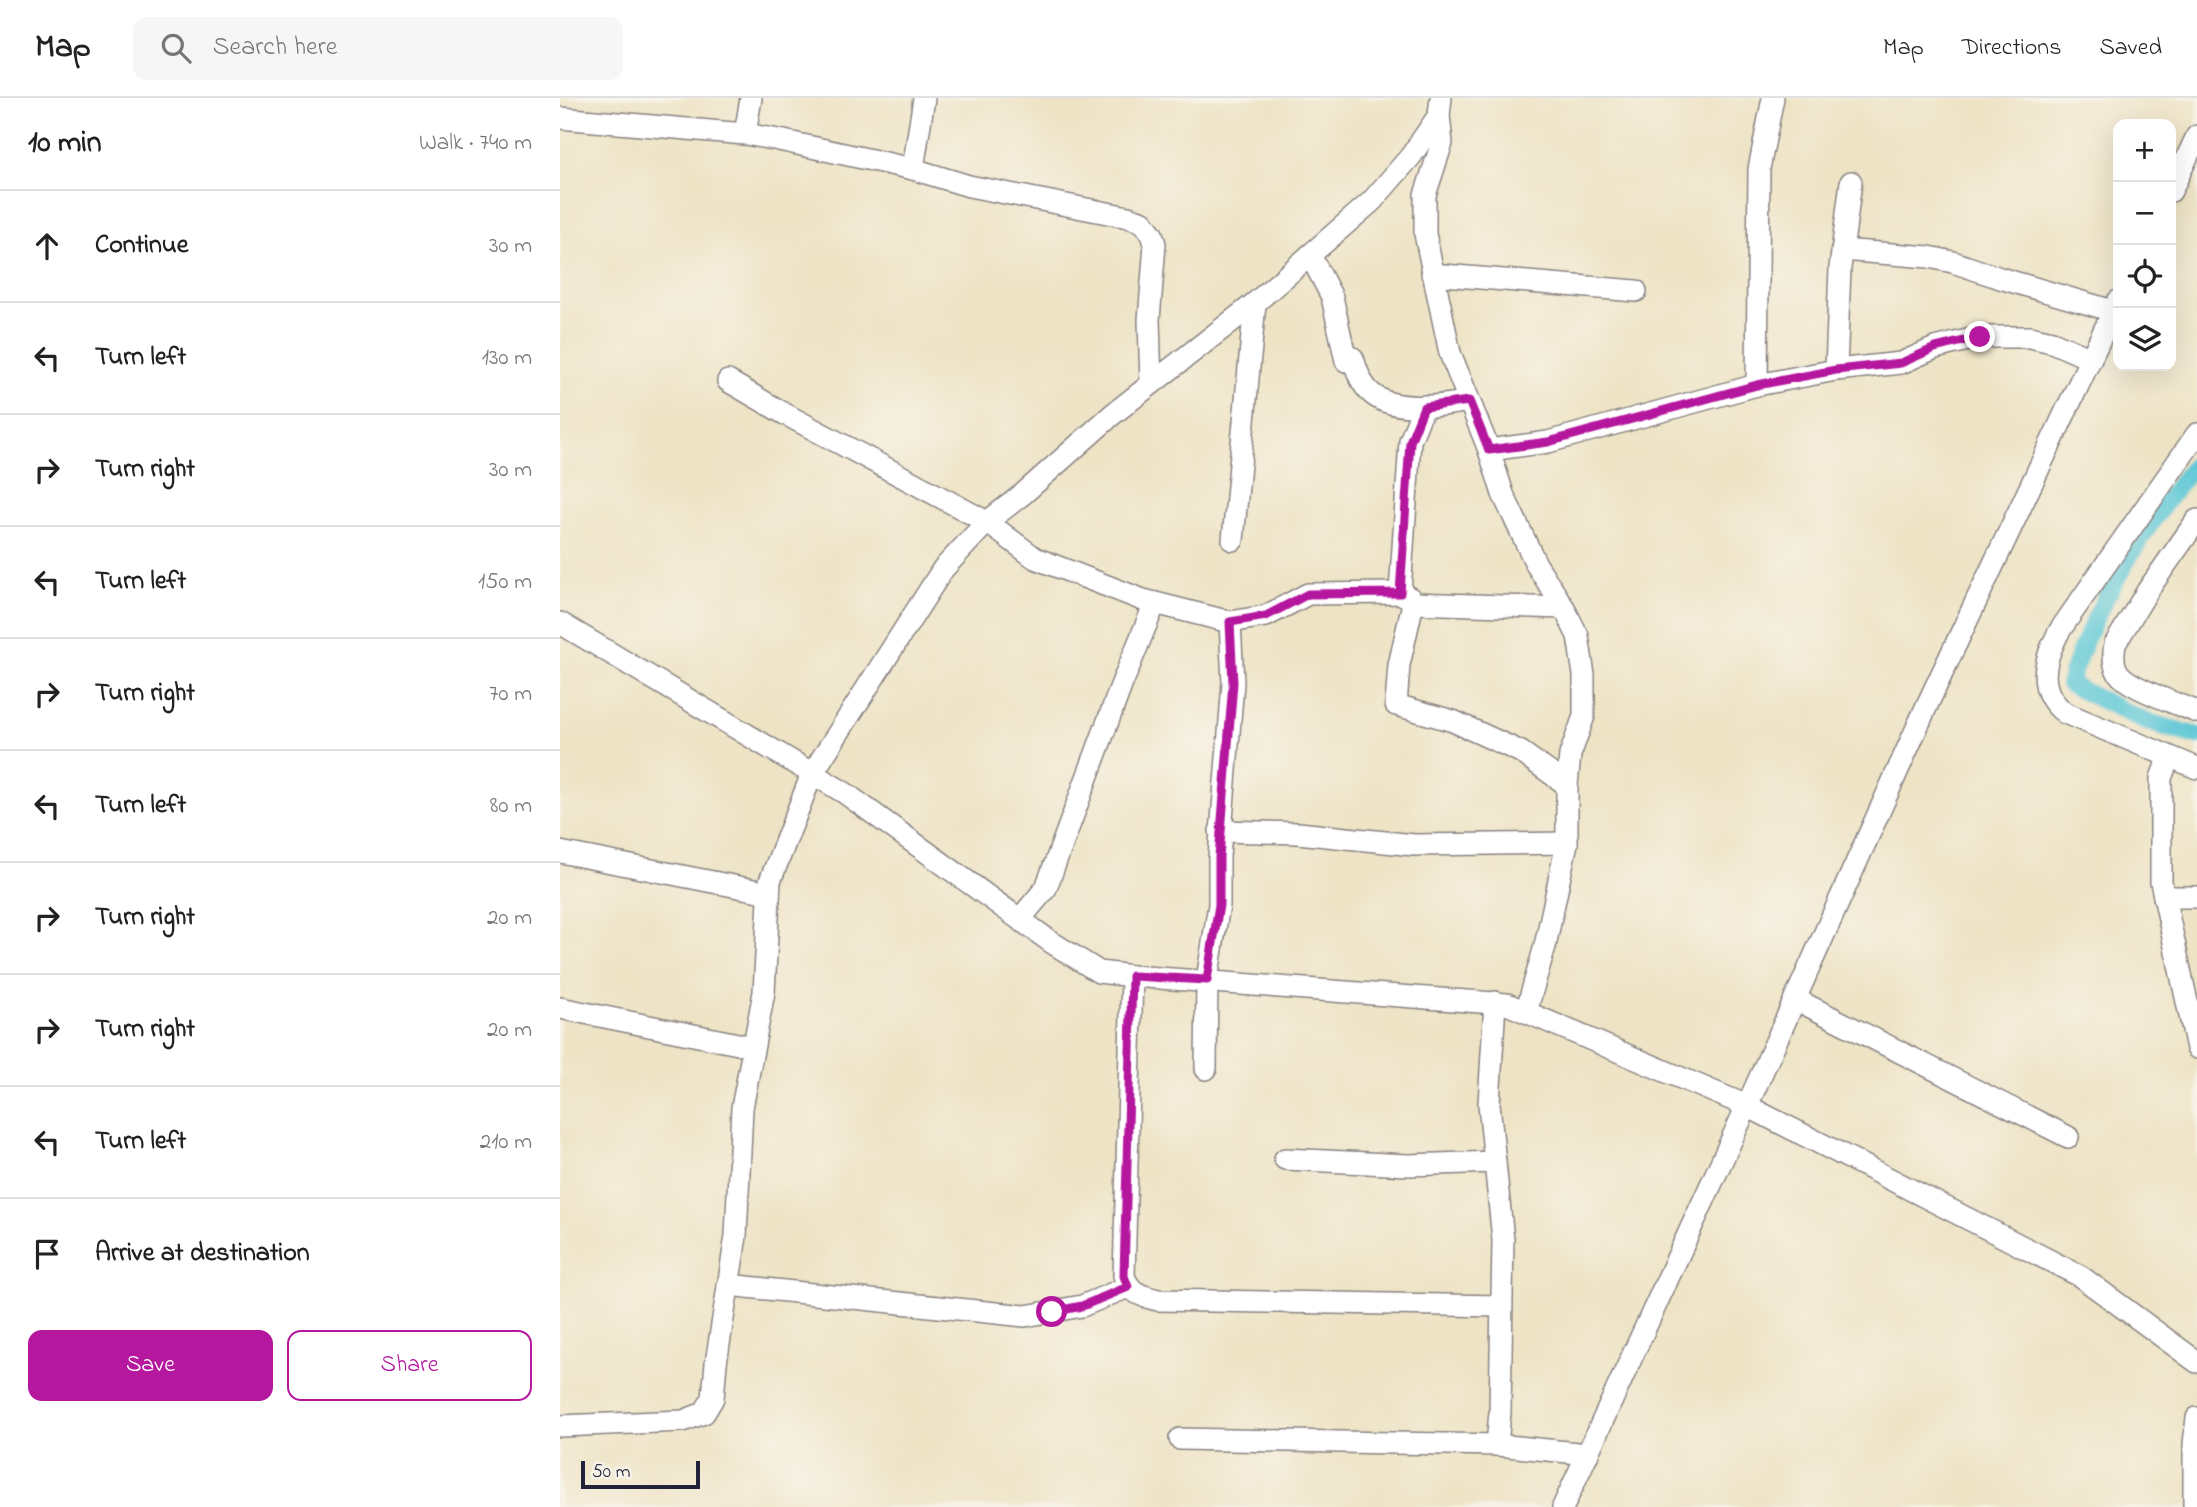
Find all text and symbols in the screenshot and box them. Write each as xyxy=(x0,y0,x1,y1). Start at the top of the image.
search box xyxy=(133,17,623,80)
text: Map xyxy=(35,24,91,72)
icon: search xyxy=(157,29,195,67)
text: Search here xyxy=(213,29,337,67)
text: Map xyxy=(1883,31,1924,66)
text: Directions xyxy=(1962,31,2061,66)
text: Saved xyxy=(2099,31,2162,66)
map controls xyxy=(2113,119,2176,371)
button: + xyxy=(2113,119,2176,182)
text: 10 min xyxy=(28,122,101,166)
text: Walk · 740 m xyxy=(419,127,532,160)
button: − xyxy=(2113,182,2176,245)
icon: ahead xyxy=(28,227,66,265)
text: Continue xyxy=(95,227,188,265)
text: 30 m xyxy=(489,230,532,263)
button: locate xyxy=(2113,245,2176,308)
button: layers xyxy=(2113,308,2176,371)
route end xyxy=(1964,321,1995,352)
icon: left xyxy=(28,339,66,377)
text: Turn left xyxy=(95,339,186,377)
text: 130 m xyxy=(482,342,532,375)
icon: right xyxy=(28,451,66,489)
text: Turn right xyxy=(95,451,195,489)
text: 30 m xyxy=(489,454,532,487)
icon: left xyxy=(28,563,66,601)
text: Turn left xyxy=(95,563,186,601)
text: 150 m xyxy=(478,566,532,599)
icon: right xyxy=(28,675,66,713)
text: Turn right xyxy=(95,675,195,713)
text: 70 m xyxy=(489,678,532,711)
icon: left xyxy=(28,787,66,825)
text: Turn left xyxy=(95,787,186,825)
text: 80 m xyxy=(490,790,532,823)
icon: right xyxy=(28,899,66,937)
text: Turn right xyxy=(95,899,195,937)
text: 20 m xyxy=(487,902,532,935)
icon: right xyxy=(28,1011,66,1049)
text: Turn right xyxy=(95,1011,195,1049)
text: 20 m xyxy=(487,1014,532,1047)
icon: left xyxy=(28,1123,66,1161)
text: Turn left xyxy=(95,1123,186,1161)
text: 210 m xyxy=(480,1126,532,1159)
icon: arrive xyxy=(28,1235,66,1273)
text: Arrive at destination xyxy=(95,1235,310,1273)
route start xyxy=(1036,1296,1067,1327)
button: Save xyxy=(28,1330,273,1401)
button: Share xyxy=(287,1330,532,1401)
scale bar xyxy=(581,1458,700,1490)
text: 50 m xyxy=(592,1459,631,1486)

